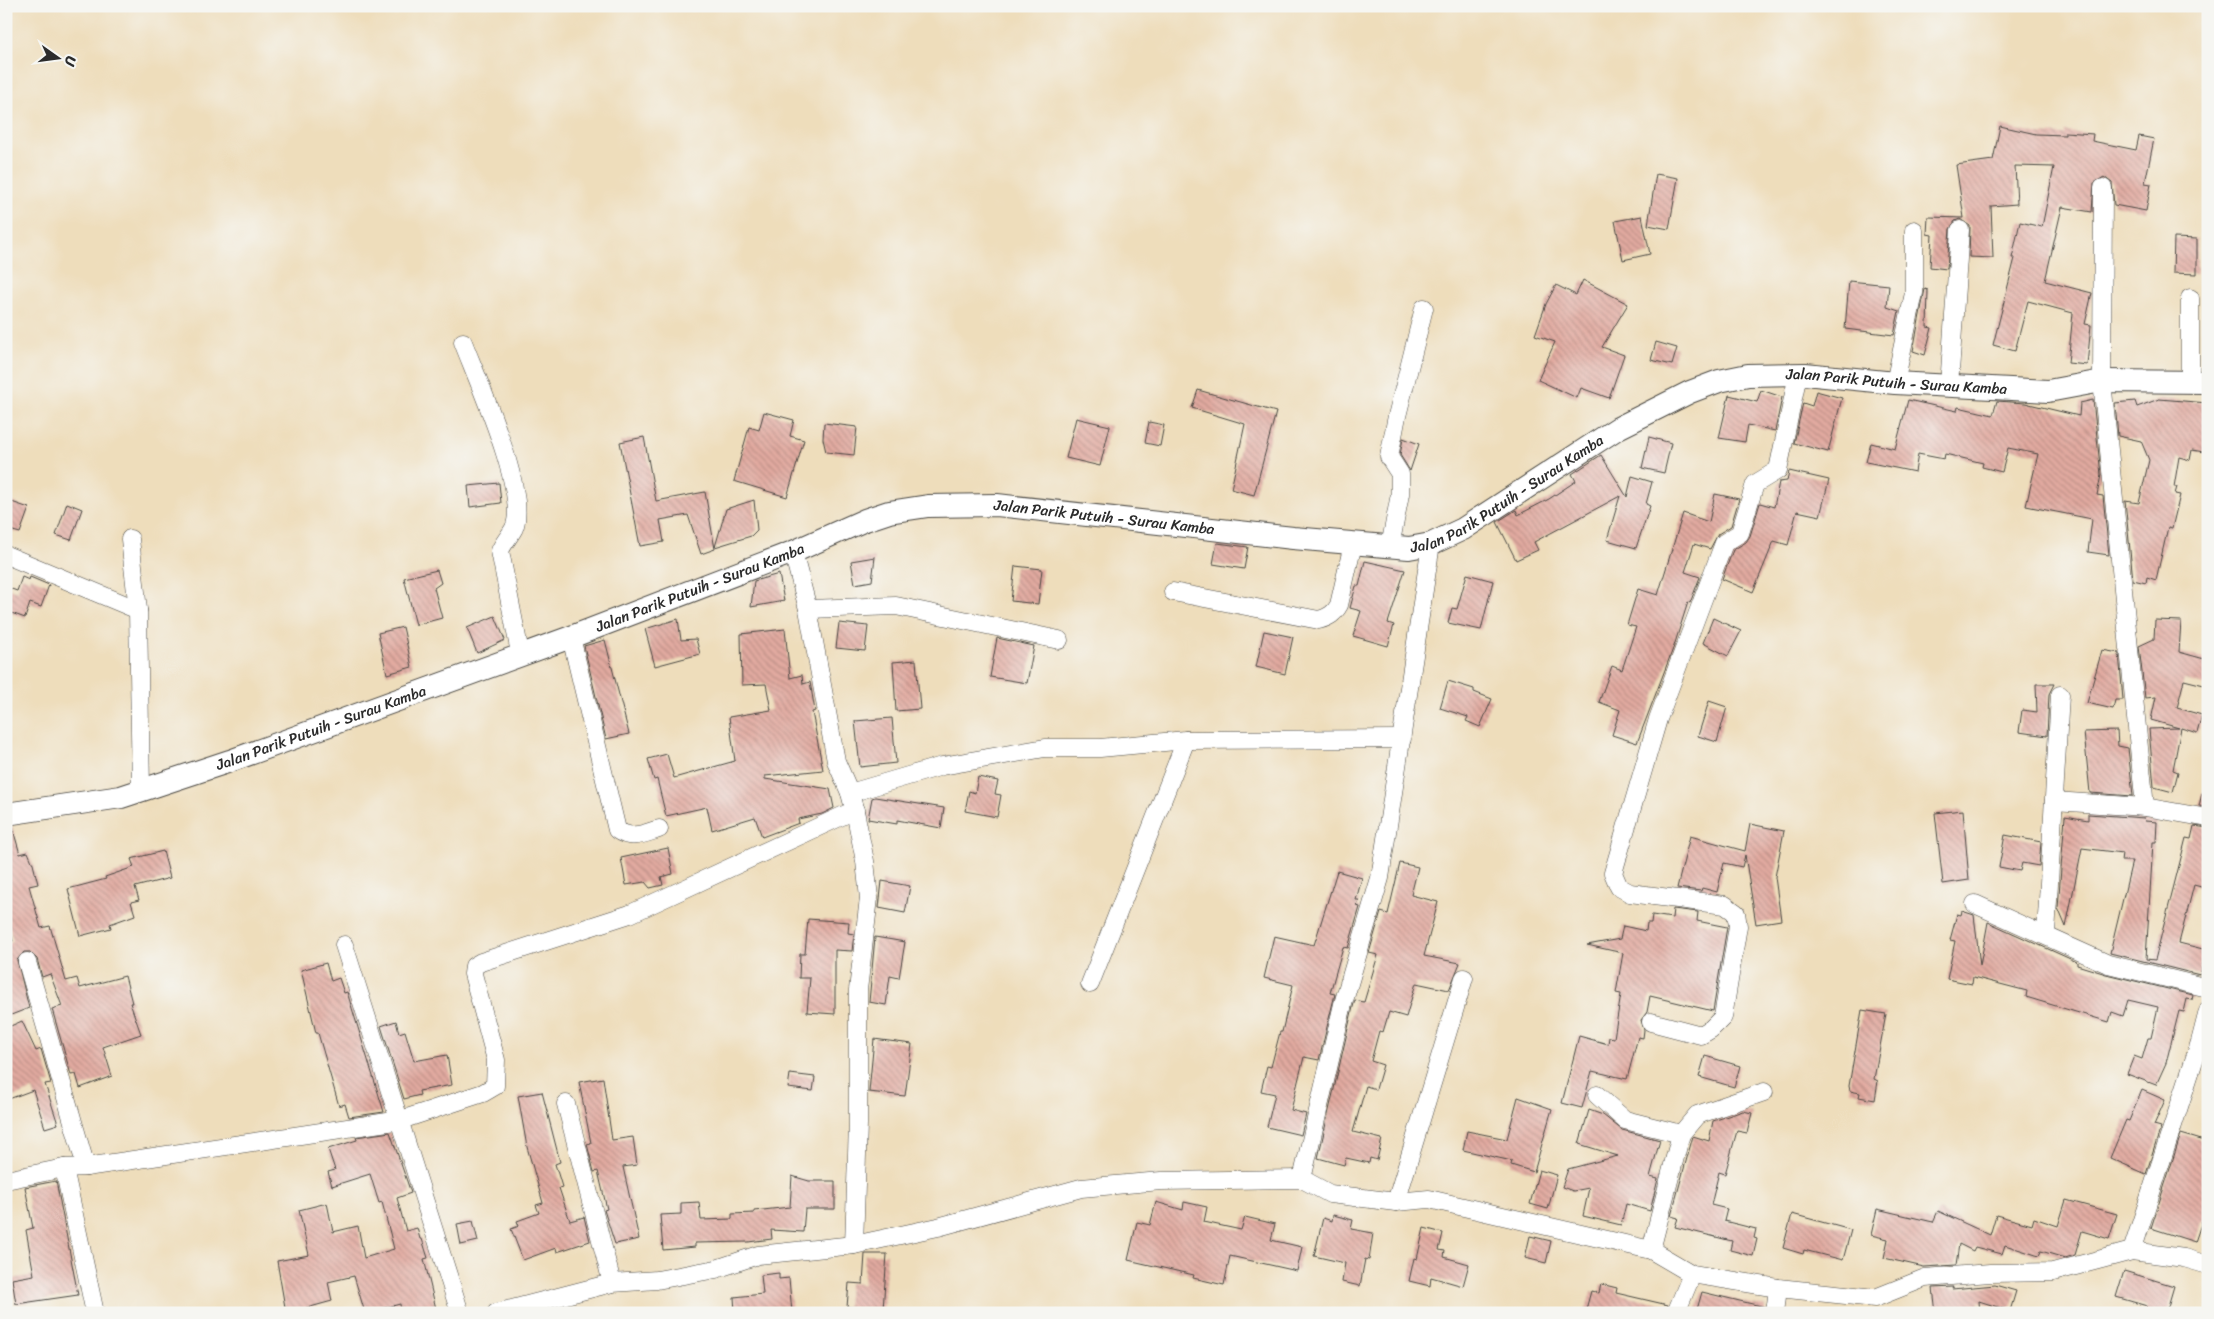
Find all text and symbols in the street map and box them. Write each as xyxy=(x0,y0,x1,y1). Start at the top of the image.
north arrow xyxy=(32,32,82,82)
text: U xyxy=(57,53,83,69)
street label: Jalan Parik Putuih - Surau Kamba xyxy=(1785,361,2008,402)
street label: Jalan Parik Putuih - Surau Kamba xyxy=(1407,427,1609,561)
street label: Jalan Parik Putuih - Surau Kamba xyxy=(992,492,1216,542)
street label: Jalan Parik Putuih - Surau Kamba xyxy=(591,535,809,640)
street label: Jalan Parik Putuih - Surau Kamba xyxy=(212,678,430,778)

